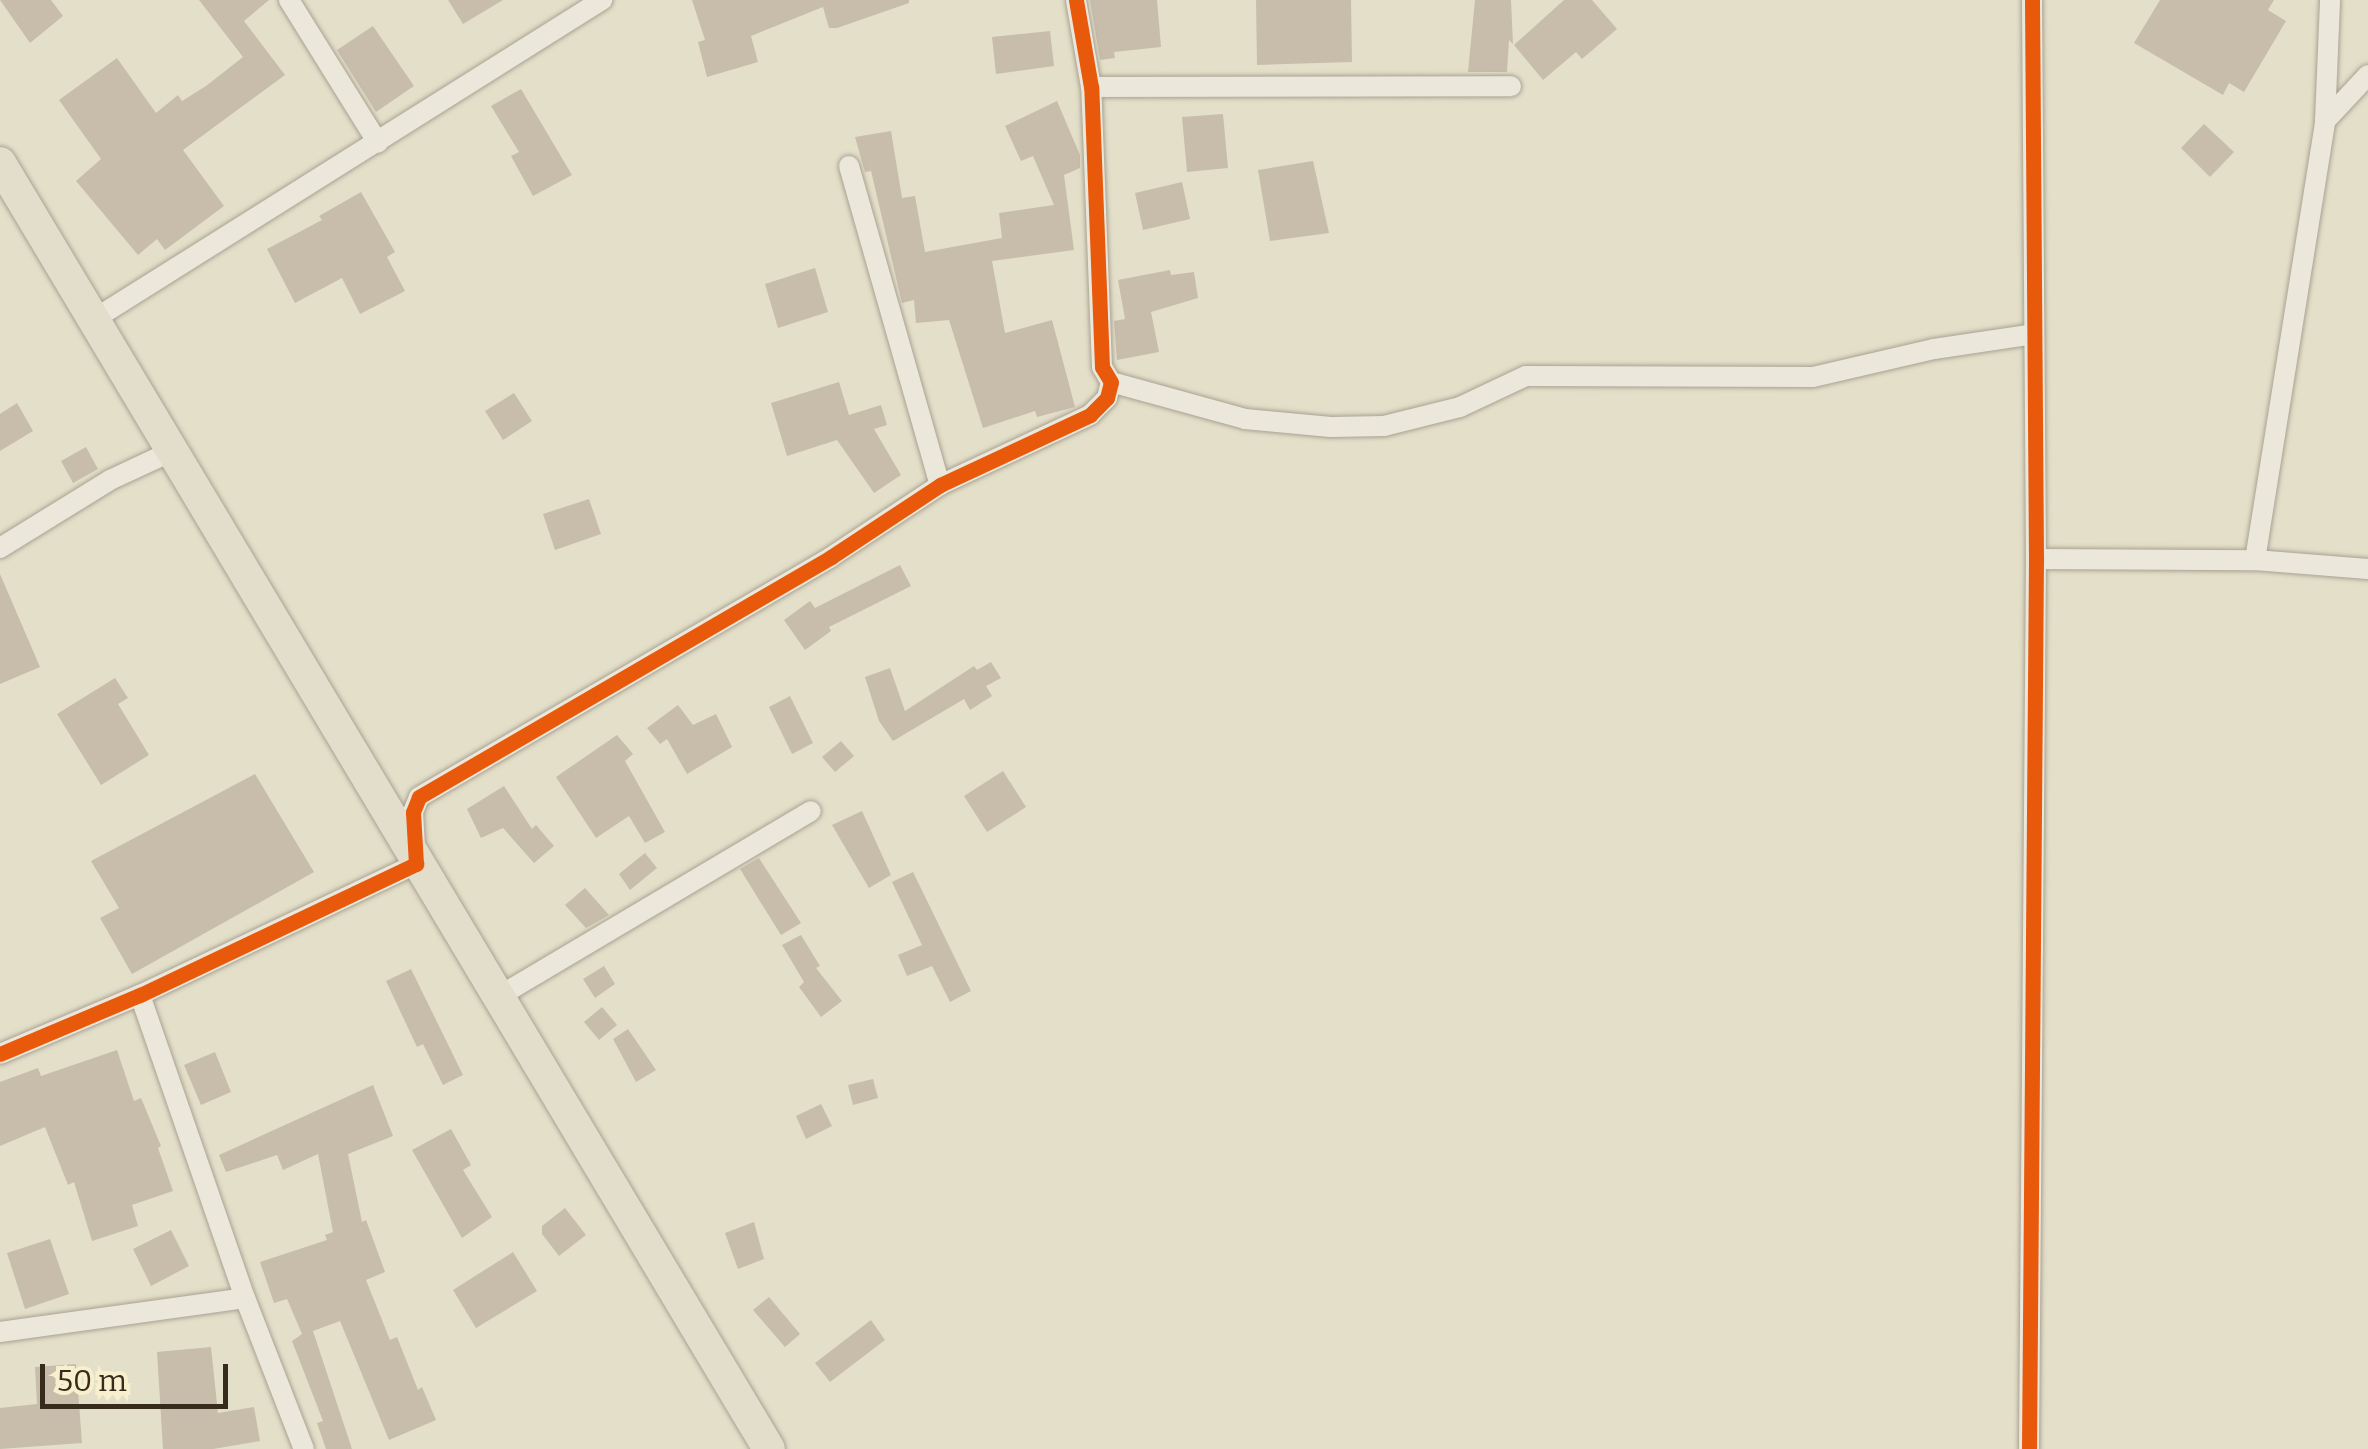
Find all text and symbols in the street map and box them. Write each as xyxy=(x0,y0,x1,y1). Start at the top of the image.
scale bar xyxy=(45,1344,232,1406)
text: 50 m xyxy=(57,1363,127,1399)

